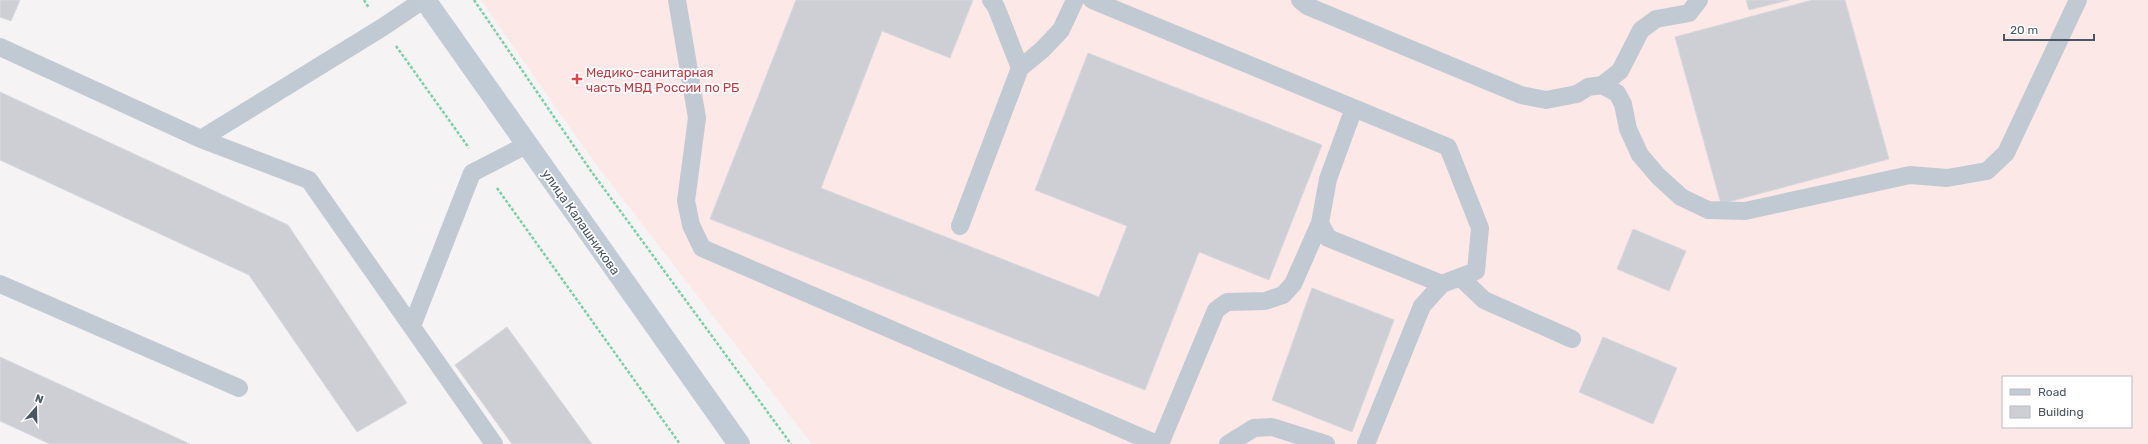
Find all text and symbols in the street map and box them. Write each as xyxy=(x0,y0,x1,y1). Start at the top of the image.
scale bar xyxy=(2004,16,2094,42)
text: 20 m xyxy=(2010,23,2038,37)
place label: Медико-санитарная часть МВД России по РБ xyxy=(586,65,739,95)
marker: Медико-санитарная часть МВД России по РБ xyxy=(571,73,583,85)
street label: улица Калашникова xyxy=(539,166,623,278)
legend xyxy=(2002,376,2132,428)
text: Road xyxy=(2038,385,2066,399)
north arrow xyxy=(16,388,56,428)
text: N xyxy=(33,392,45,407)
text: Building xyxy=(2038,405,2084,419)

